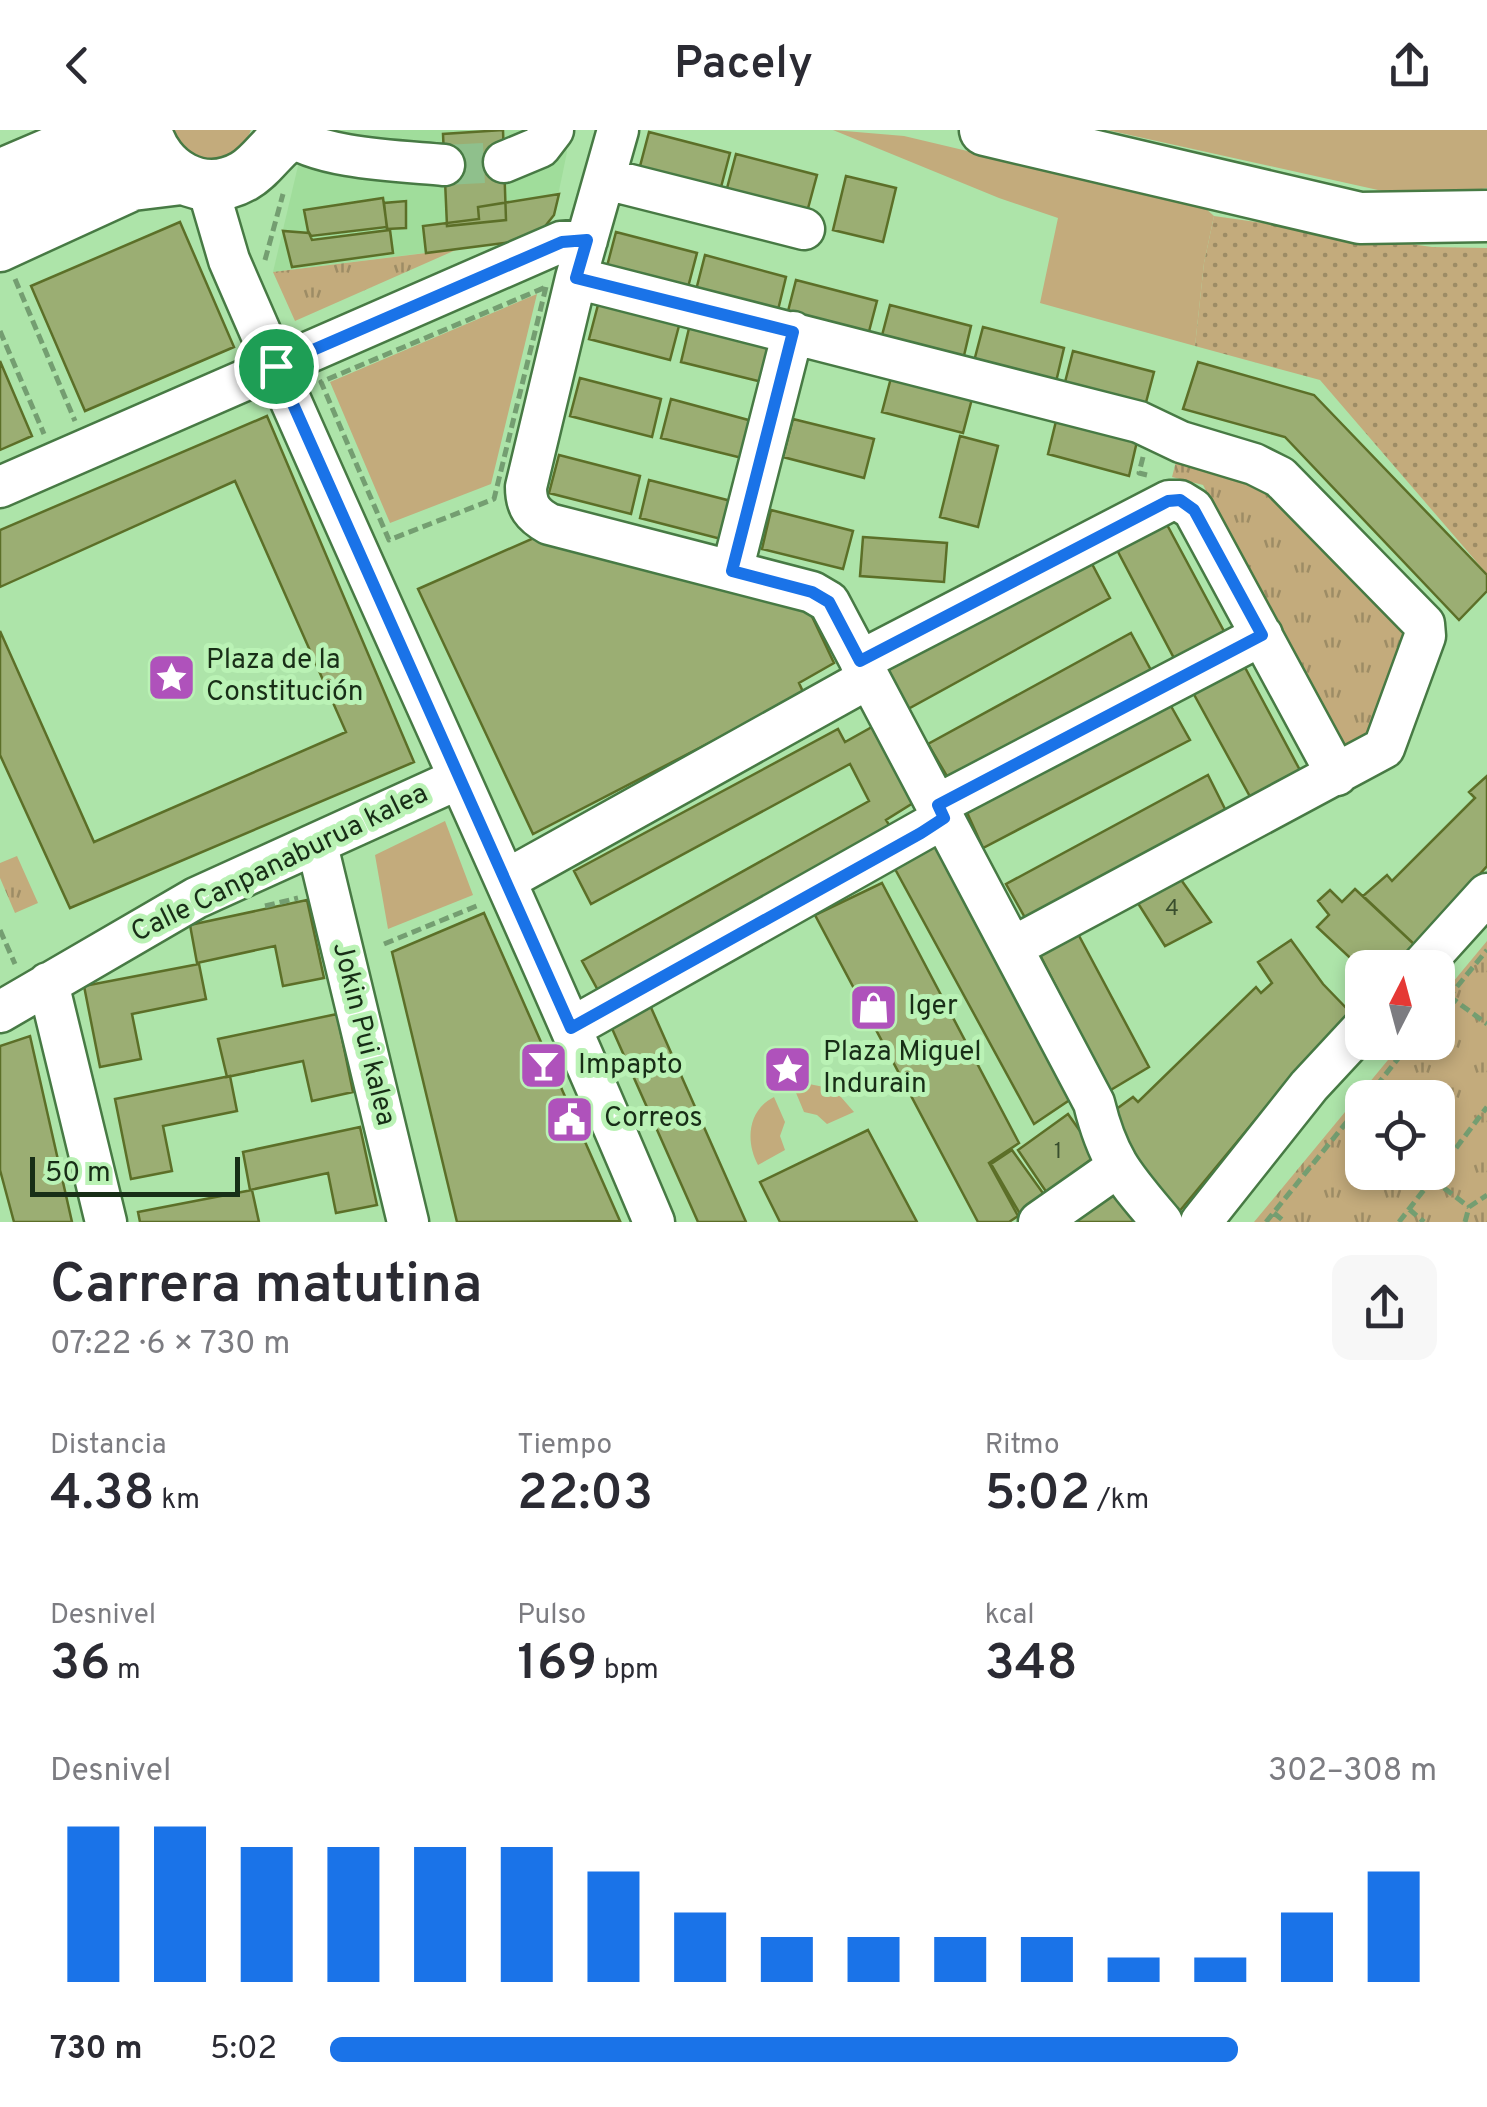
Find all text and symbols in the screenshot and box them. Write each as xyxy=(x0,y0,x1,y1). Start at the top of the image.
text: Pacely xyxy=(674,37,813,94)
icon: back xyxy=(50,38,105,93)
icon: share xyxy=(1382,38,1437,93)
pin xyxy=(234,324,319,409)
icon: arrive xyxy=(249,339,304,394)
place label: Plaza de la Constitución xyxy=(206,643,364,711)
place icon: Plaza de la Constitución xyxy=(145,651,197,703)
street label: Calle Canpanaburua kalea xyxy=(126,776,434,952)
house number: 4 xyxy=(1165,896,1179,923)
street label: Jokin Pui kalea xyxy=(323,939,403,1129)
north arrow xyxy=(1345,950,1455,1060)
map controls xyxy=(1345,950,1455,1190)
shop icon: Iger xyxy=(847,981,899,1033)
place label: Iger xyxy=(908,989,958,1025)
place label: Plaza Miguel Indurain xyxy=(823,1035,982,1103)
bar icon: Impapto xyxy=(517,1040,569,1092)
place icon: Plaza Miguel Indurain xyxy=(762,1043,814,1095)
place label: Impapto xyxy=(578,1048,683,1084)
button: locate xyxy=(1345,1080,1455,1190)
public building icon: Correos xyxy=(543,1093,595,1145)
place label: Correos xyxy=(604,1101,703,1137)
house number: 1 xyxy=(1054,1139,1062,1166)
scale bar xyxy=(30,1152,240,1196)
text: 50 m xyxy=(45,1156,111,1192)
text: Carrera matutina xyxy=(50,1252,482,1322)
button: share xyxy=(1332,1255,1437,1360)
text: 07:22 · 6 × 730 m xyxy=(50,1325,290,1365)
text: Distancia xyxy=(50,1428,166,1464)
text: Tiempo xyxy=(517,1428,612,1464)
text: Ritmo xyxy=(985,1428,1060,1464)
text: 4.38 xyxy=(50,1464,155,1527)
text: 22:03 xyxy=(517,1464,653,1527)
text: 5:02 xyxy=(985,1464,1090,1527)
text: km xyxy=(155,1483,200,1519)
text: /km xyxy=(1090,1483,1149,1519)
text: Desnivel xyxy=(50,1598,156,1634)
text: Pulso xyxy=(517,1598,586,1634)
text: kcal xyxy=(985,1598,1034,1634)
text: 36 xyxy=(50,1634,110,1697)
text: 169 xyxy=(517,1634,597,1697)
text: 348 xyxy=(985,1634,1078,1697)
text: m xyxy=(110,1653,141,1689)
text: bpm xyxy=(597,1653,659,1689)
text: Desnivel xyxy=(50,1752,171,1792)
text: 302–308 m xyxy=(1268,1752,1437,1792)
text: 730 m xyxy=(50,2030,142,2070)
text: 5:02 xyxy=(210,2030,277,2070)

